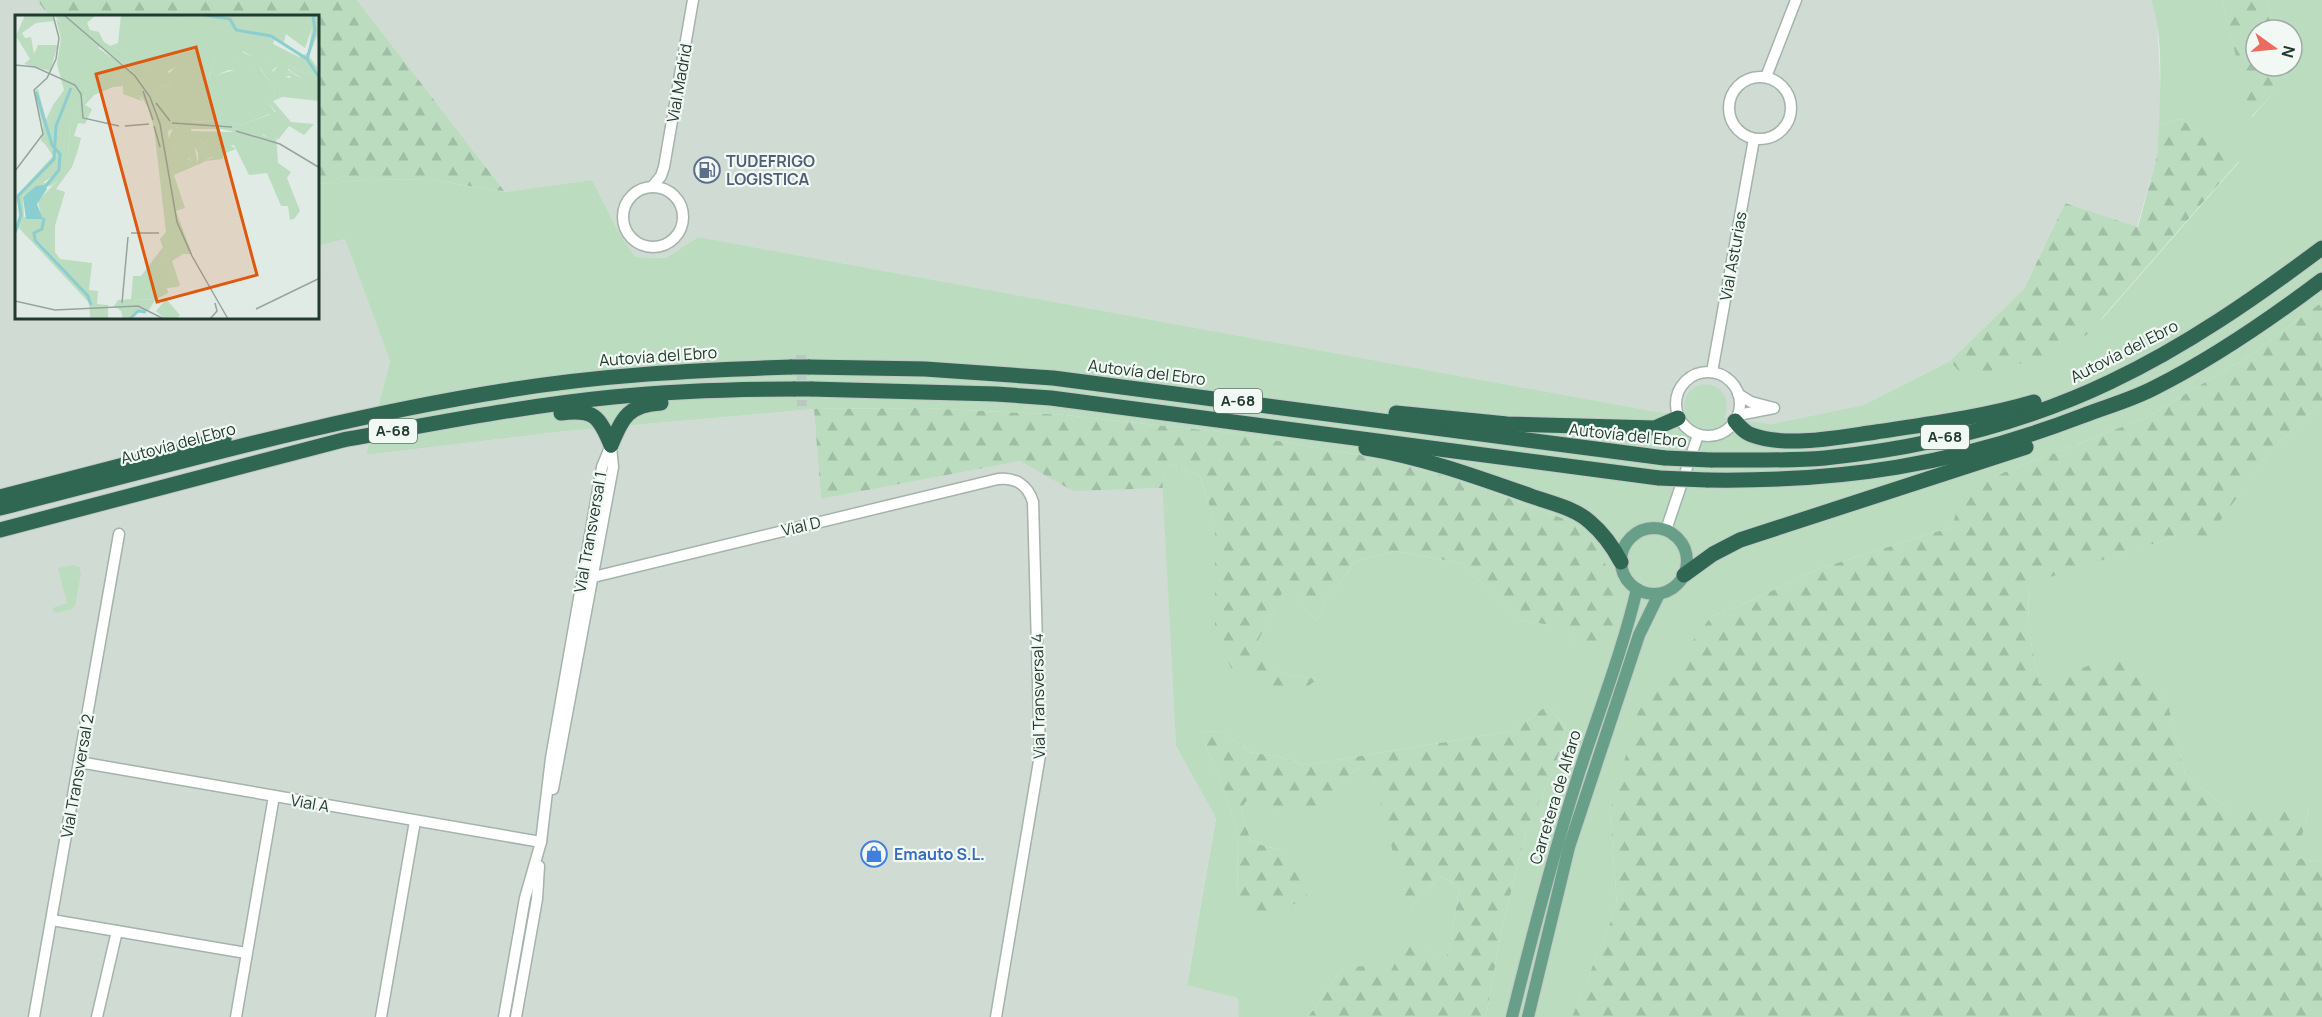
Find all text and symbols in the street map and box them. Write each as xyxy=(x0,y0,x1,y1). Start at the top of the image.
inset map xyxy=(15,15,320,320)
north arrow xyxy=(2244,18,2304,78)
street label: Vial Madrid xyxy=(661,42,697,124)
text: N xyxy=(2276,43,2301,60)
place label: TUDEFRIGO LOGISTICA xyxy=(726,150,815,190)
fuel station icon: TUDEFRIGO LOGISTICA xyxy=(692,155,722,185)
street label: Vial Asturias xyxy=(1714,210,1752,302)
street label: Autovía del Ebro xyxy=(2066,314,2182,388)
street label: Autovía del Ebro xyxy=(598,341,718,371)
street label: Autovía del Ebro xyxy=(1087,354,1207,390)
road number: A-68 xyxy=(1214,389,1262,413)
street label: Autovía del Ebro xyxy=(118,417,238,469)
street label: Autovía del Ebro xyxy=(1568,418,1688,452)
road number: A-68 xyxy=(369,419,417,443)
road number: A-68 xyxy=(1921,425,1969,449)
street label: Vial Transversal 1 xyxy=(569,470,611,594)
street label: Vial D xyxy=(779,511,823,541)
street label: Vial Transversal 4 xyxy=(1026,633,1050,759)
street label: Vial Transversal 2 xyxy=(55,712,99,840)
street label: Carretera de Alfaro xyxy=(1524,727,1586,867)
street label: Vial A xyxy=(289,789,331,817)
shop icon: Emauto S.L. xyxy=(859,839,889,869)
place label: Emauto S.L. xyxy=(894,843,985,865)

